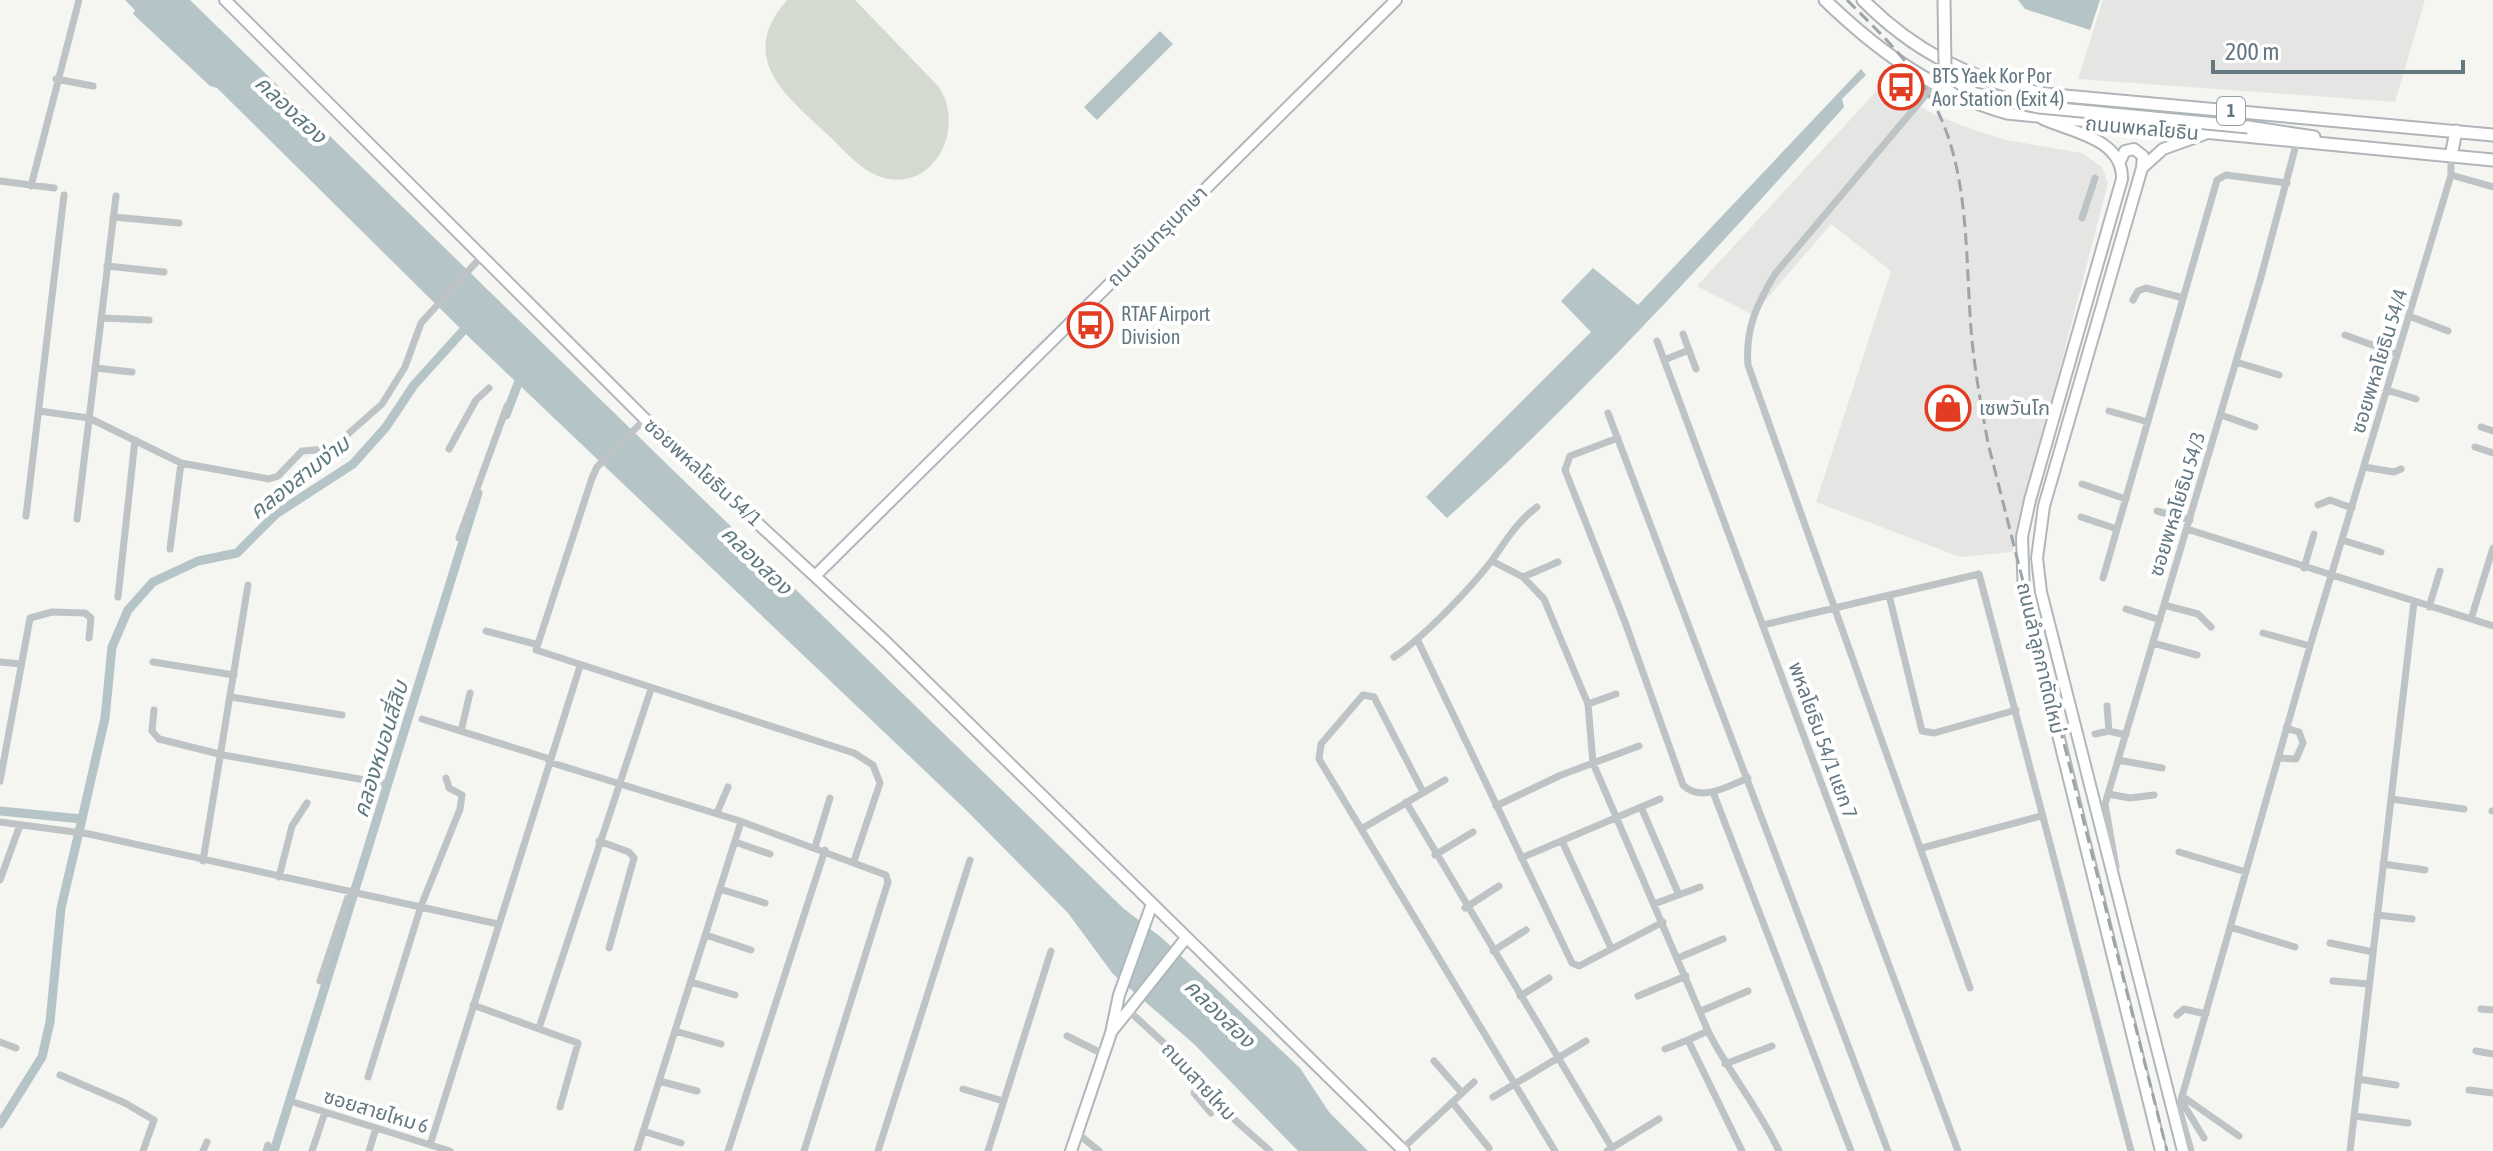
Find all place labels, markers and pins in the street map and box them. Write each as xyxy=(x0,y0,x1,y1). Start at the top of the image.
bus stop icon: BTS Yaek Kor Por Aor Station (Exit 4) xyxy=(1877,63,1925,111)
place label: BTS Yaek Kor Por Aor Station (Exit 4) xyxy=(1932,64,2064,110)
bus stop icon: RTAF Airport Division xyxy=(1066,301,1114,349)
place label: RTAF Airport Division xyxy=(1121,302,1210,348)
shop icon: เซพวันโก xyxy=(1924,384,1972,432)
place label: เซพวันโก xyxy=(1979,396,2050,419)

